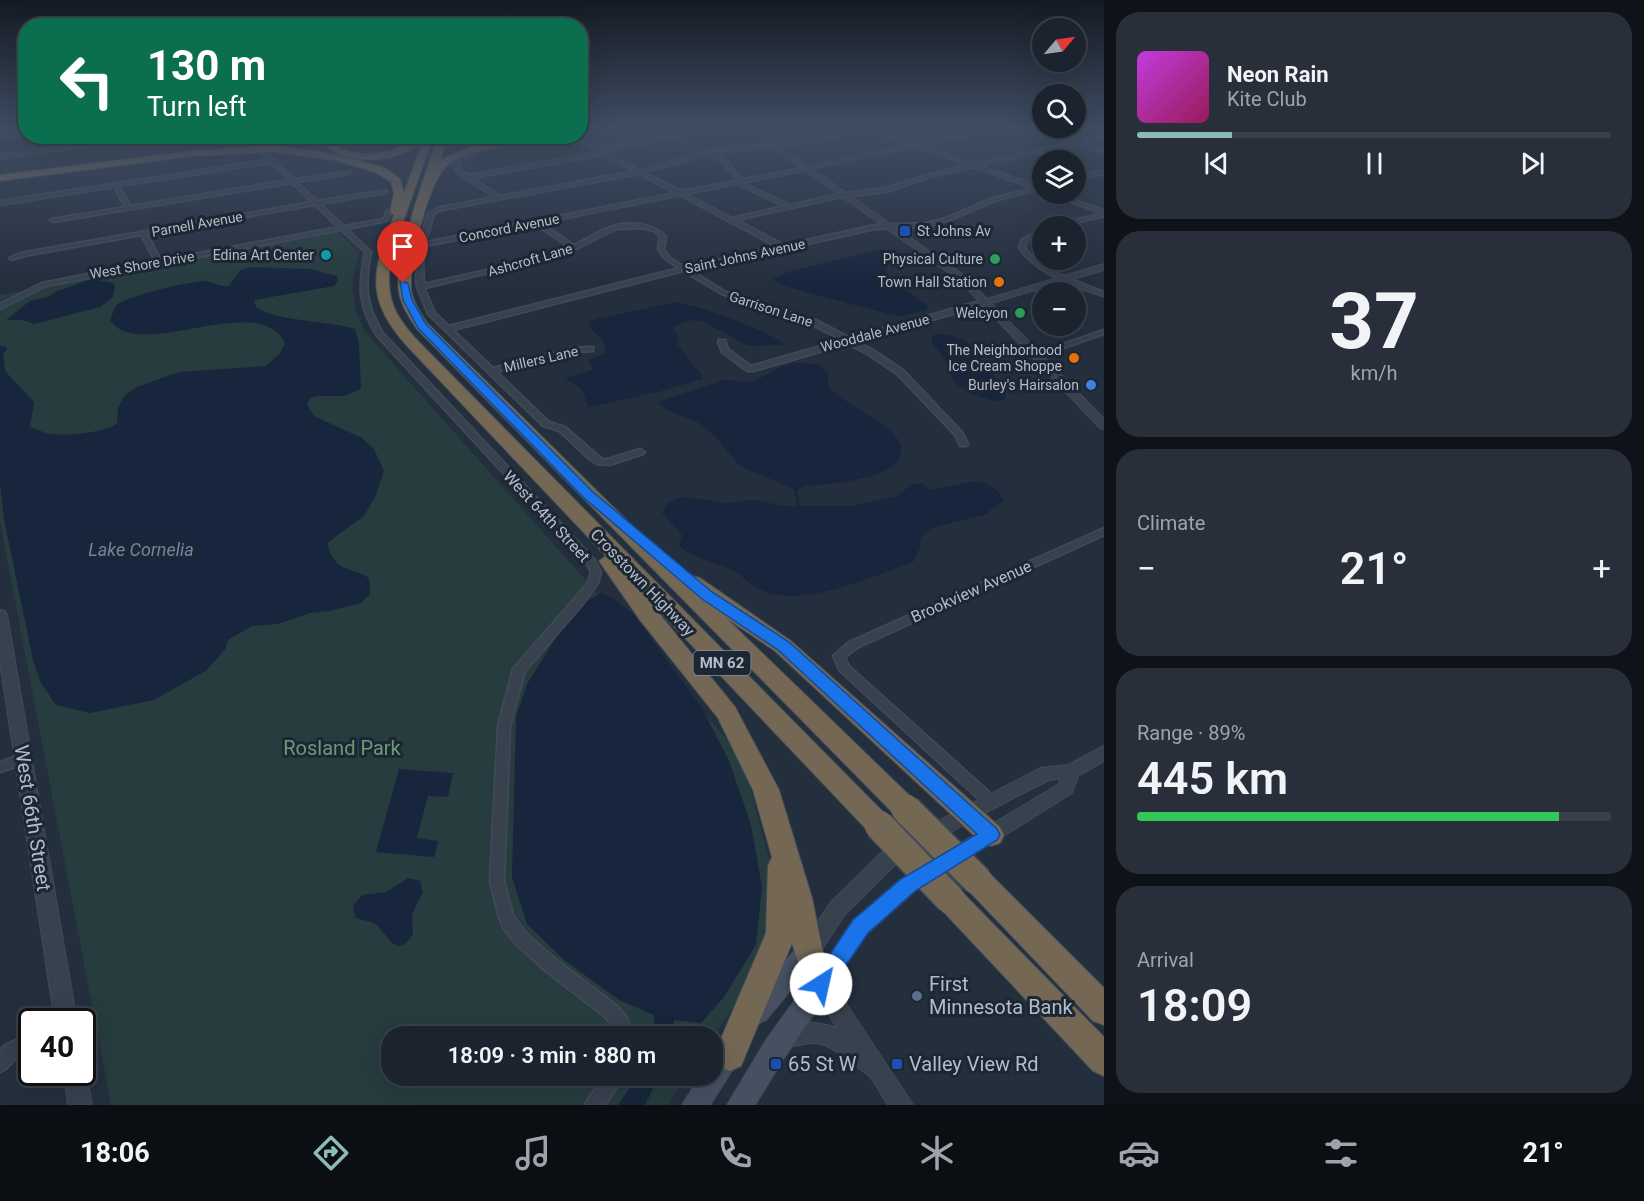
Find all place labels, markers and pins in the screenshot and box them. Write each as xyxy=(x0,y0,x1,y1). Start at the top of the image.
pin xyxy=(377,221,428,283)
place label: St Johns Av xyxy=(917,223,991,239)
marker: St Johns Av xyxy=(898,224,912,238)
place label: Edina Art Center xyxy=(213,247,314,263)
marker: Edina Art Center xyxy=(319,248,333,262)
place label: Physical Culture xyxy=(883,251,983,267)
marker: Physical Culture xyxy=(988,252,1002,266)
place label: Town Hall Station xyxy=(878,274,987,290)
marker: Town Hall Station xyxy=(992,275,1006,289)
place label: Welcyon xyxy=(955,305,1008,321)
marker: Welcyon xyxy=(1013,306,1027,320)
place label: The Neighborhood Ice Cream Shoppe xyxy=(946,342,1062,374)
marker: The Neighborhood Ice Cream Shoppe xyxy=(1067,351,1081,365)
place label: Burley's Hairsalon xyxy=(968,377,1079,393)
marker: Burley's Hairsalon xyxy=(1084,378,1098,392)
place label: First Minnesota Bank xyxy=(929,972,1074,1019)
marker: First Minnesota Bank xyxy=(910,989,924,1003)
place label: 65 St W xyxy=(788,1052,857,1076)
place label: Valley View Rd xyxy=(909,1052,1039,1076)
marker: 65 St W xyxy=(769,1057,783,1071)
marker: Valley View Rd xyxy=(890,1057,904,1071)

